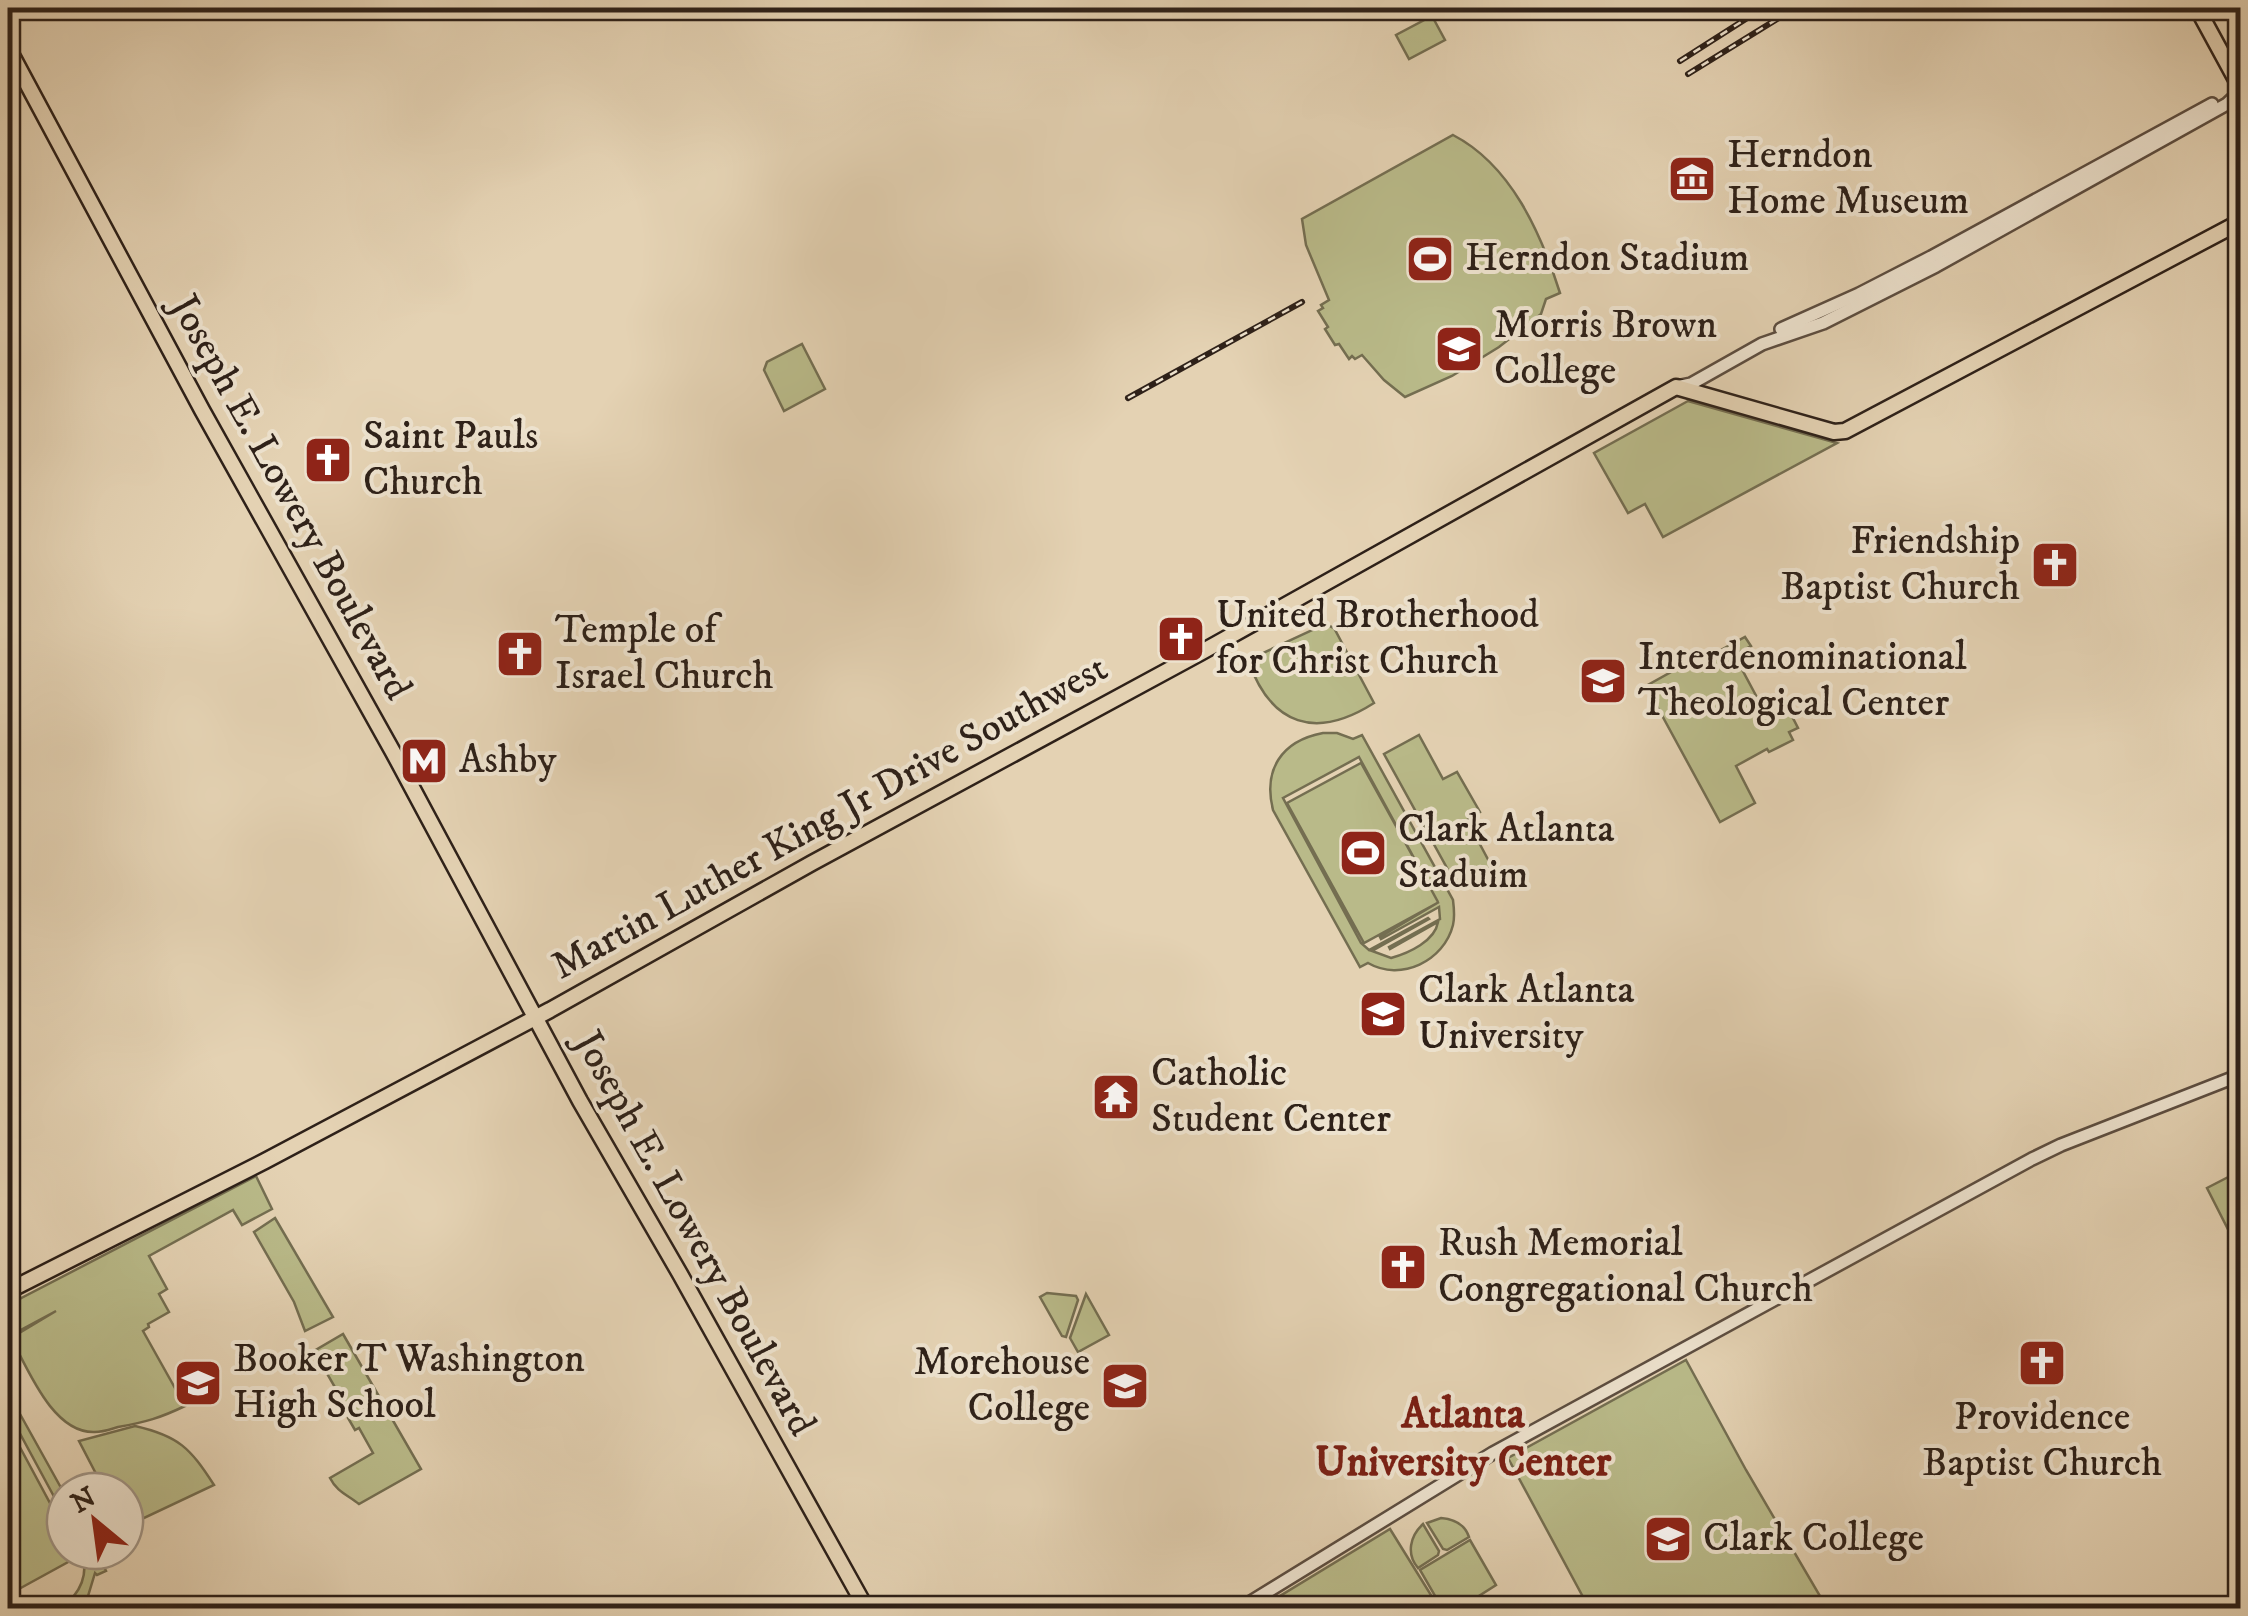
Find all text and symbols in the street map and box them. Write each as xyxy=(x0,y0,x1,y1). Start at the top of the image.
place label: Herndon Home Museum xyxy=(1727,131,1969,227)
museum icon: Herndon Home Museum xyxy=(1666,153,1718,205)
sports icon: Herndon Stadium xyxy=(1404,233,1456,285)
place label: Herndon Stadium xyxy=(1465,234,1749,284)
street label: Joseph E. Lowery Boulevard xyxy=(156,283,422,709)
place label: Morris Brown College xyxy=(1494,301,1717,397)
school or university icon: Morris Brown College xyxy=(1433,323,1485,375)
place label: Saint Pauls Church xyxy=(363,412,538,508)
church icon: Saint Pauls Church xyxy=(302,434,354,486)
place label: Friendship Baptist Church xyxy=(1780,517,2020,613)
church icon: Friendship Baptist Church xyxy=(2029,539,2081,591)
place label: United Brotherhood for Christ Church xyxy=(1216,591,1539,687)
place label: Temple of Israel Church xyxy=(555,606,774,702)
church icon: United Brotherhood for Christ Church xyxy=(1155,613,1207,665)
church icon: Temple of Israel Church xyxy=(494,628,546,680)
place label: Interdenominational Theological Center xyxy=(1638,633,1967,729)
street label: Martin Luther King Jr Drive Southwest xyxy=(543,644,1117,992)
school or university icon: Interdenominational Theological Center xyxy=(1577,655,1629,707)
metro station icon: Ashby xyxy=(398,735,450,787)
place label: Ashby xyxy=(459,736,558,786)
place label: Clark Atlanta Staduim xyxy=(1398,805,1614,901)
sports icon: Clark Atlanta Staduim xyxy=(1337,827,1389,879)
place label: Clark Atlanta University xyxy=(1418,966,1634,1062)
school or university icon: Clark Atlanta University xyxy=(1357,988,1409,1040)
street label: Joseph E. Lowery Boulevard xyxy=(560,1019,826,1445)
place label: Catholic Student Center xyxy=(1151,1049,1391,1145)
temple icon: Catholic Student Center xyxy=(1090,1071,1142,1123)
place label: Rush Memorial Congregational Church xyxy=(1438,1219,1813,1315)
church icon: Rush Memorial Congregational Church xyxy=(1377,1241,1429,1293)
place label: Booker T Washington High School xyxy=(233,1335,585,1431)
church icon: Providence Baptist Church xyxy=(2016,1337,2068,1389)
place label: Morehouse College xyxy=(914,1338,1090,1434)
school or university icon: Booker T Washington High School xyxy=(172,1357,224,1409)
school or university icon: Morehouse College xyxy=(1099,1360,1151,1412)
district label: Atlanta University Center xyxy=(1315,1389,1612,1489)
place label: Providence Baptist Church xyxy=(1922,1393,2162,1489)
north arrow xyxy=(45,1471,145,1571)
text: N xyxy=(65,1480,102,1521)
school or university icon: Clark College xyxy=(1642,1513,1694,1565)
place label: Clark College xyxy=(1703,1514,1924,1564)

